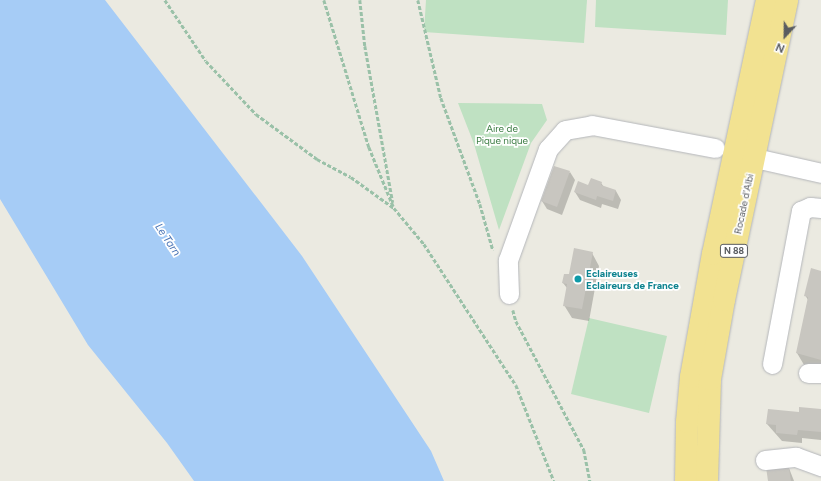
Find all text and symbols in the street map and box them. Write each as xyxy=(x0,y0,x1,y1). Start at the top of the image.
north arrow xyxy=(765,16,805,56)
text: N xyxy=(774,40,787,55)
park label: Aire de Pique nique xyxy=(476,122,528,146)
street label: Rocade d'Albi xyxy=(732,173,756,235)
water label: Le Tarn xyxy=(151,221,183,259)
road number: N 88 xyxy=(719,244,749,258)
place label: Eclaireuses Eclaireurs de France xyxy=(586,267,679,290)
marker: Eclaireuses Eclaireurs de France xyxy=(573,274,583,284)

